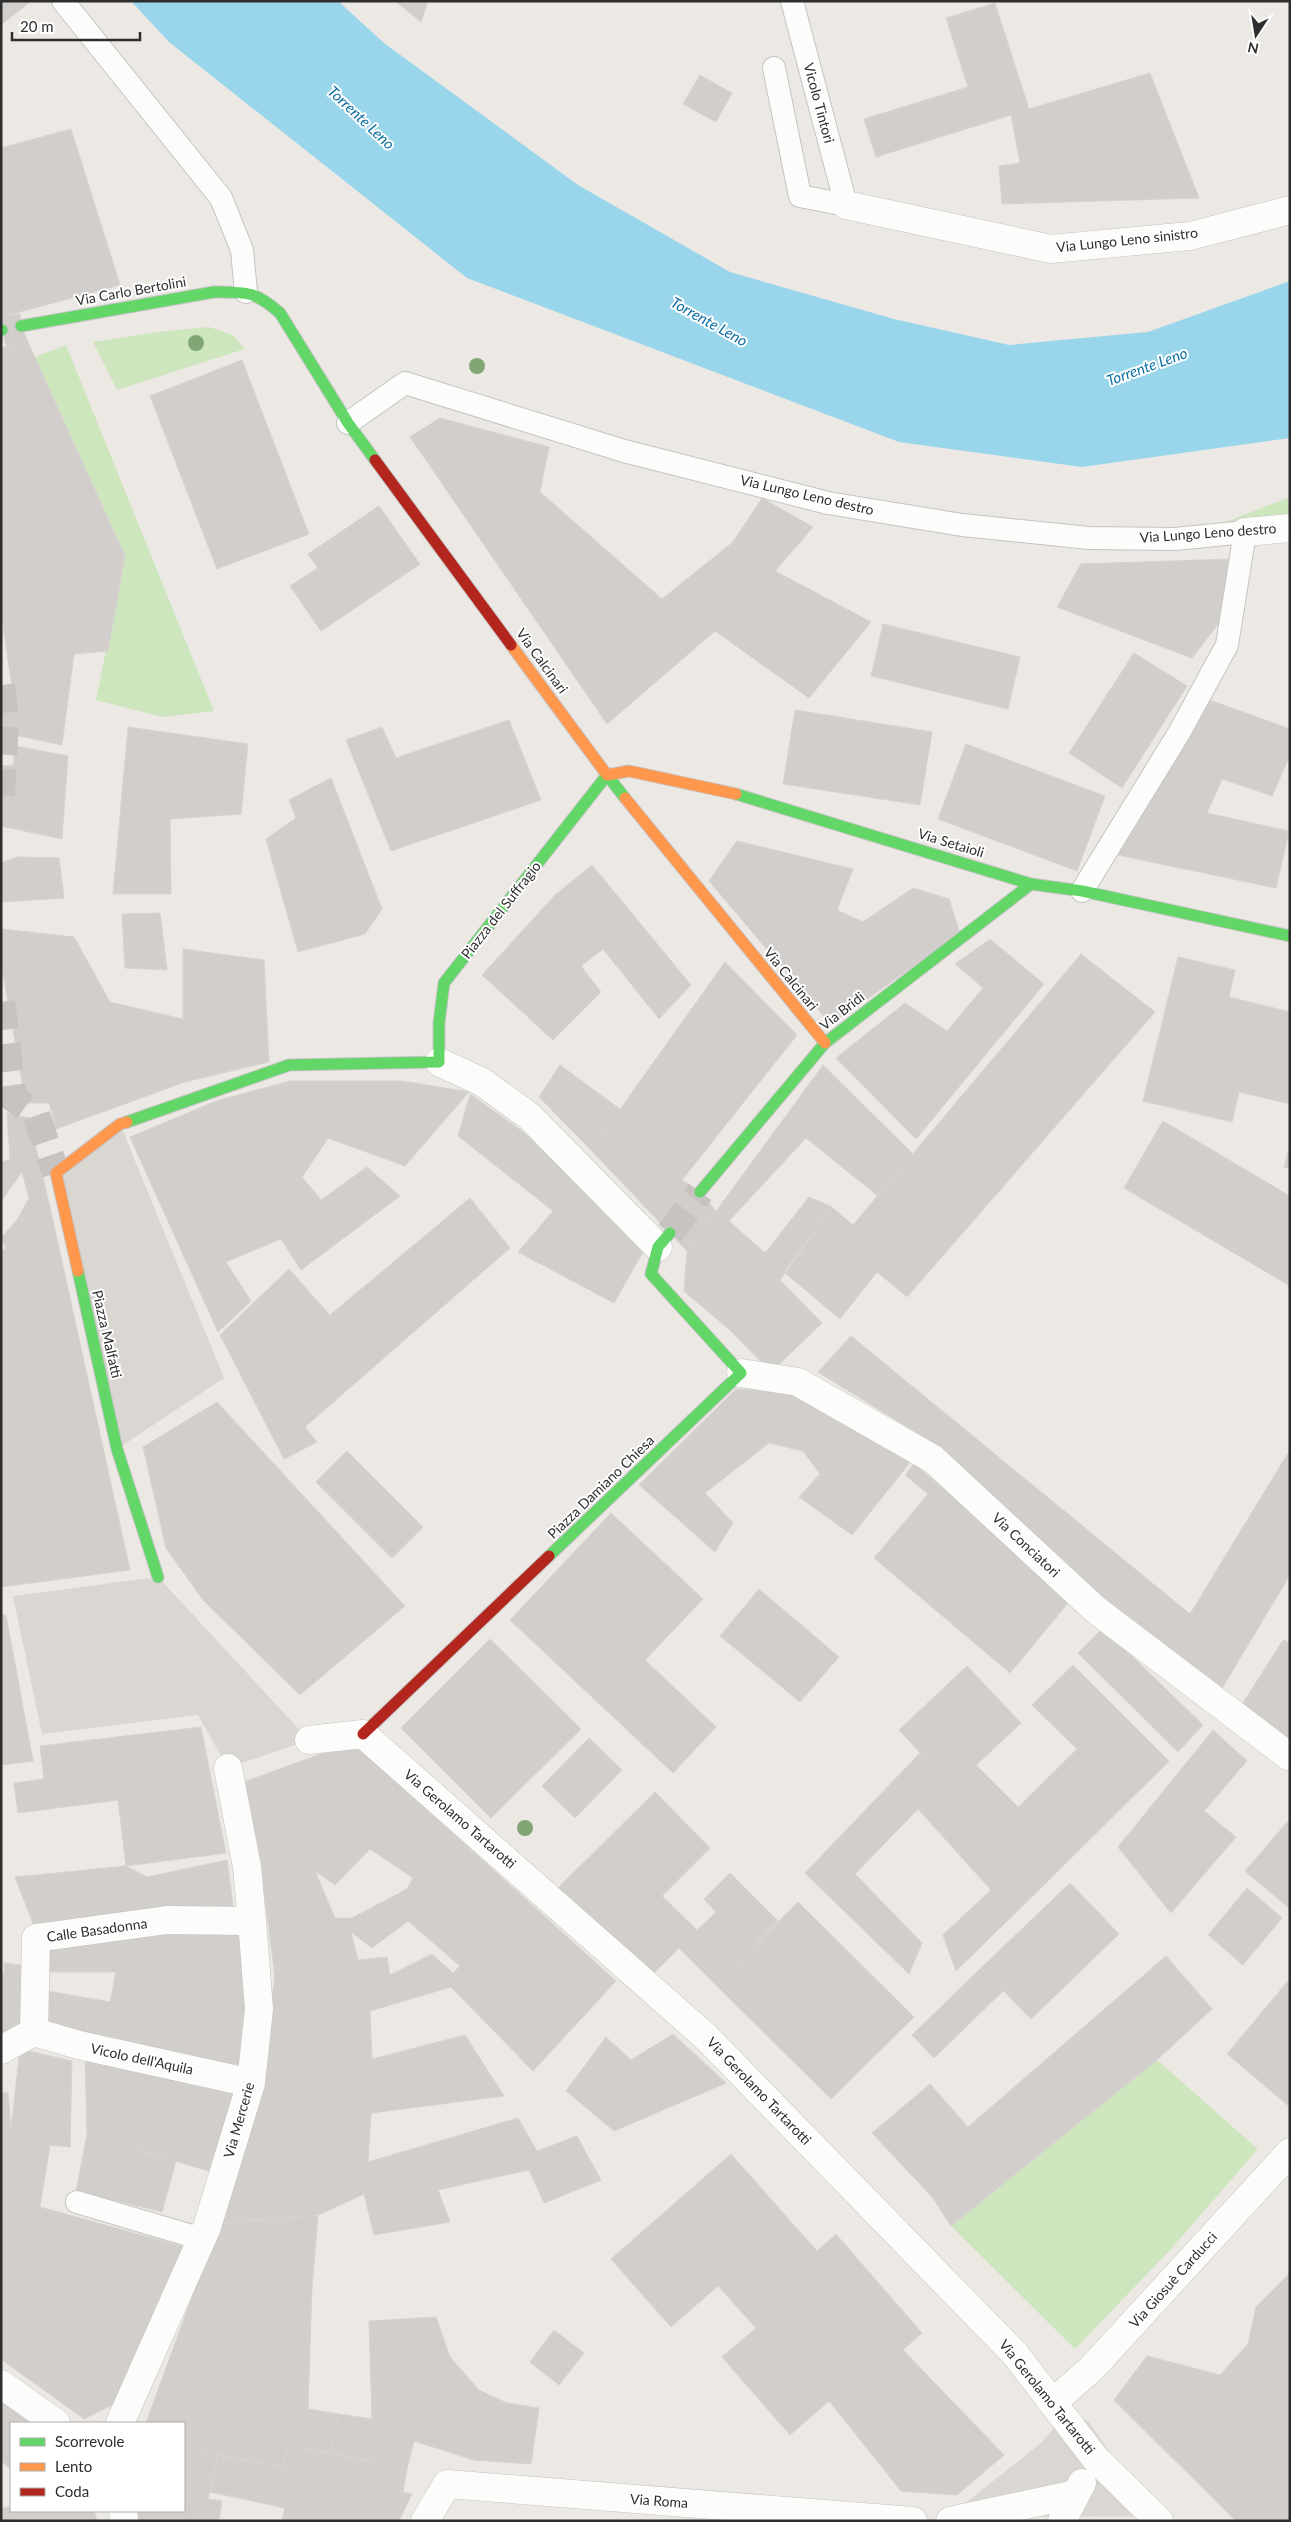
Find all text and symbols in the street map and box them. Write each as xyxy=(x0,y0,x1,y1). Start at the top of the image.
scale bar xyxy=(12,10,140,42)
north arrow xyxy=(1231,10,1281,60)
text: 20 m xyxy=(20,17,54,35)
text: N xyxy=(1246,39,1260,58)
street label: Vicolo Tintori xyxy=(801,61,838,145)
water label: Torrente Leno xyxy=(325,82,399,153)
street label: Via Lungo Leno sinistro xyxy=(1055,224,1199,255)
street label: Via Carlo Bertolini xyxy=(74,272,187,309)
water label: Torrente Leno xyxy=(668,293,751,350)
water label: Torrente Leno xyxy=(1104,343,1190,389)
street label: Via Lungo Leno destro xyxy=(738,471,876,518)
street label: Via Lungo Leno destro xyxy=(1139,519,1277,546)
street label: Via Calcinari xyxy=(513,625,572,697)
street label: Via Setaioli xyxy=(916,824,986,861)
street label: Piazza del Suffragio xyxy=(457,857,544,962)
street label: Via Calcinari xyxy=(761,944,822,1014)
street label: Via Bridi xyxy=(816,988,867,1033)
street label: Piazza Malfatti xyxy=(89,1288,126,1380)
street label: Piazza Damiano Chiesa xyxy=(544,1431,657,1542)
street label: Via Conciatori xyxy=(989,1509,1064,1580)
street label: Via Gerolamo Tartarotti xyxy=(401,1765,520,1872)
street label: Calle Basadonna xyxy=(46,1914,148,1945)
street label: Via Gerolamo Tartarotti xyxy=(704,2033,815,2148)
street label: Vicolo dell'Aquila xyxy=(89,2039,195,2078)
street label: Via Mercerie xyxy=(220,2080,257,2160)
street label: Via Giosuè Carducci xyxy=(1125,2228,1220,2331)
street label: Via Gerolamo Tartarotti xyxy=(996,2336,1099,2458)
legend xyxy=(10,2422,185,2512)
text: Scorrevole xyxy=(55,2432,125,2450)
text: Lento xyxy=(55,2457,92,2475)
text: Coda xyxy=(55,2482,89,2500)
street label: Via Roma xyxy=(629,2490,689,2511)

